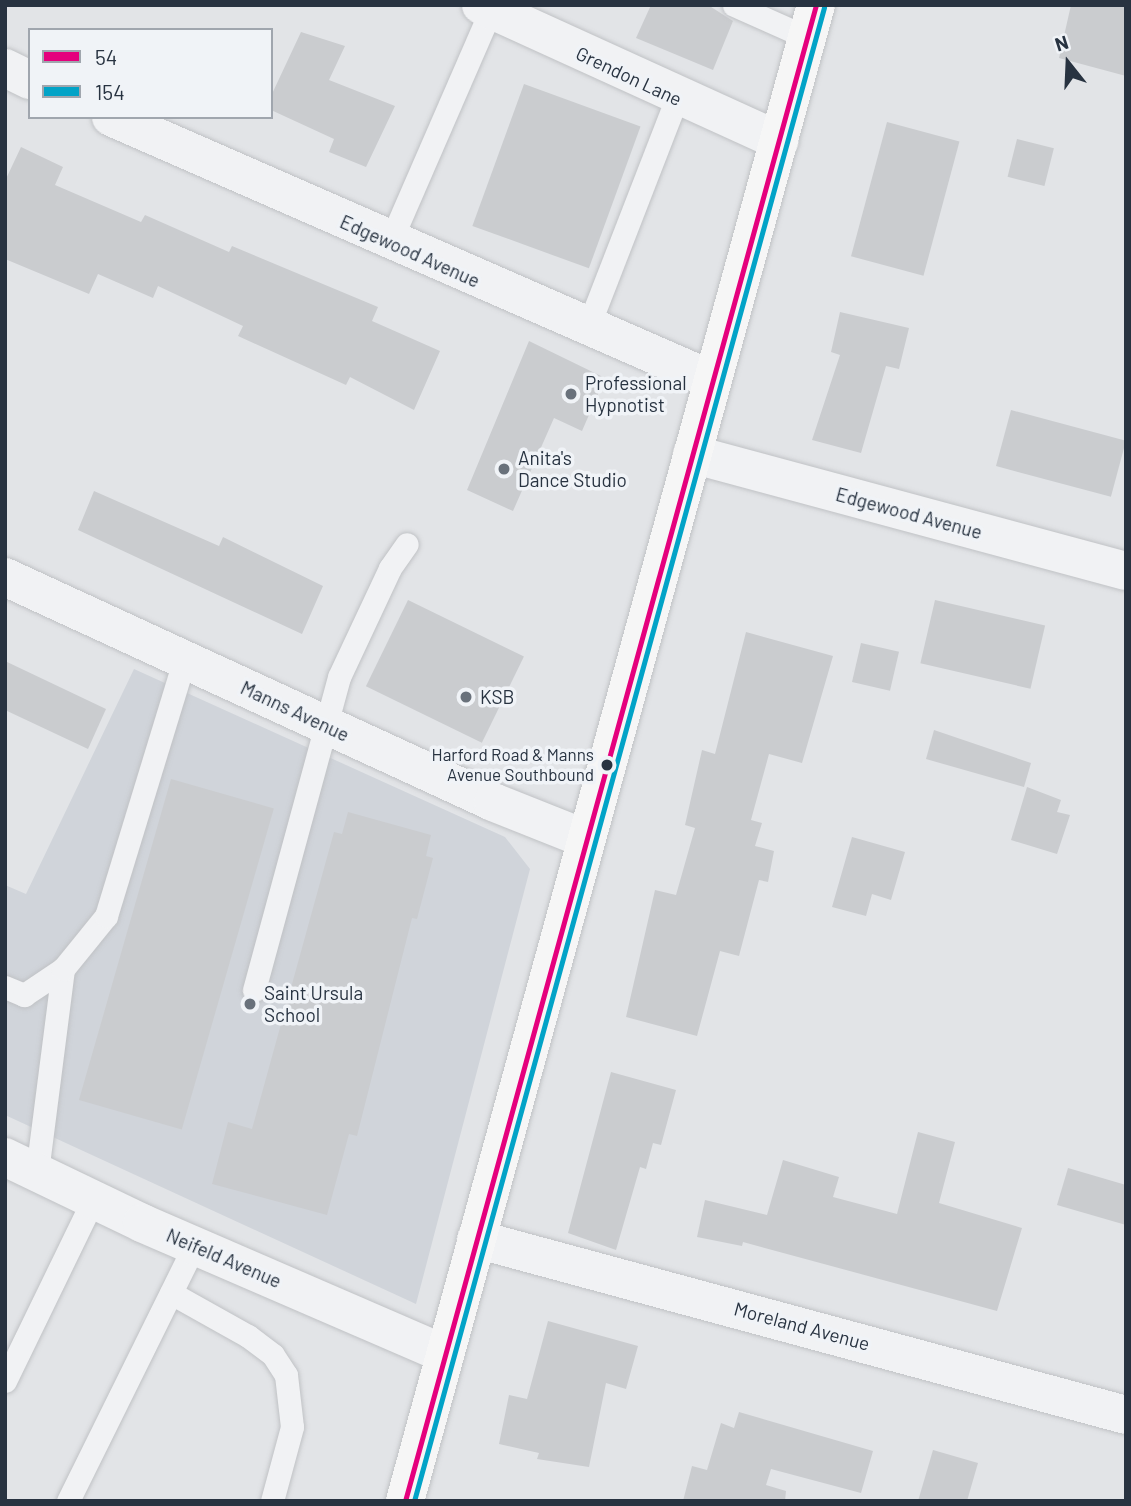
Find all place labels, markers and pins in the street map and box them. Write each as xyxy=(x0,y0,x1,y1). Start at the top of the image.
place label: Professional Hypnotist xyxy=(585,372,687,416)
marker: Professional Hypnotist xyxy=(563,386,579,402)
place label: Anita's Dance Studio xyxy=(518,447,627,491)
marker: Anita's Dance Studio xyxy=(496,461,512,477)
place label: KSB xyxy=(480,686,514,708)
marker: KSB xyxy=(458,689,474,705)
place label: Harford Road & Manns Avenue Southbound xyxy=(432,745,594,785)
marker: Harford Road & Manns Avenue Southbound xyxy=(600,758,614,772)
place label: Saint Ursula School xyxy=(264,982,363,1026)
marker: Saint Ursula School xyxy=(242,996,258,1012)

